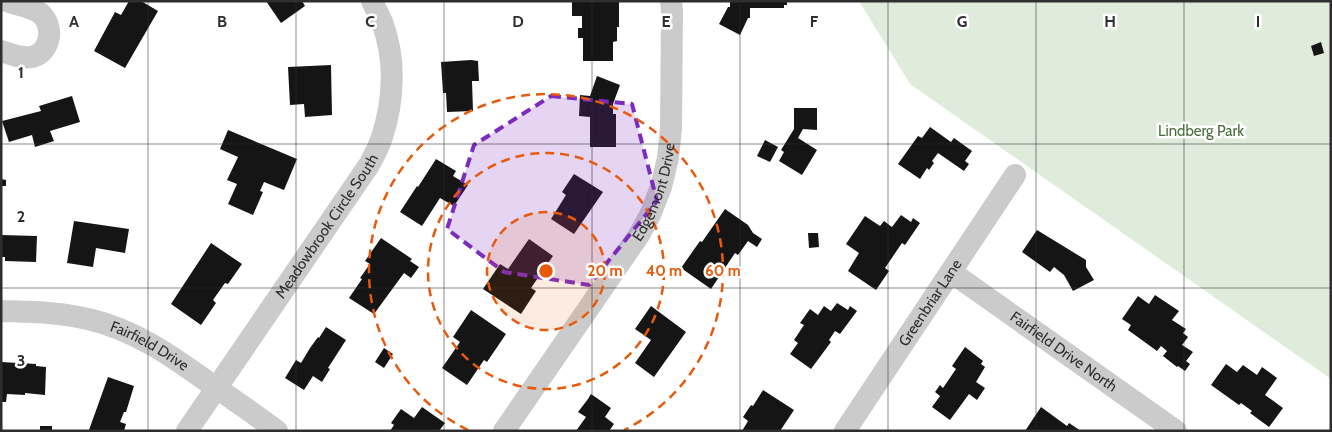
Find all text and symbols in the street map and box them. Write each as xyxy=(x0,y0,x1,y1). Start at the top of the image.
text: A xyxy=(69,12,79,31)
text: B xyxy=(217,12,227,31)
text: C xyxy=(365,12,375,31)
text: D xyxy=(512,12,524,31)
text: E xyxy=(661,12,671,31)
text: F xyxy=(810,12,819,31)
text: G xyxy=(957,12,967,31)
text: H xyxy=(1104,12,1116,31)
text: I xyxy=(1256,12,1260,31)
text: 1 xyxy=(18,63,24,82)
park label: Lindberg Park xyxy=(1158,122,1244,140)
street label: Edgemont Drive xyxy=(628,142,678,245)
street label: Meadowbrook Circle South xyxy=(271,151,382,302)
text: 2 xyxy=(17,207,25,226)
street label: Greenbriar Lane xyxy=(895,256,966,350)
centre of rings xyxy=(537,262,555,280)
text: 20 m xyxy=(588,262,622,280)
text: 40 m xyxy=(646,262,682,280)
text: 60 m xyxy=(705,262,741,280)
street label: Fairfield Drive North xyxy=(1007,308,1121,396)
street label: Fairfield Drive xyxy=(108,317,192,375)
text: 3 xyxy=(17,351,25,370)

